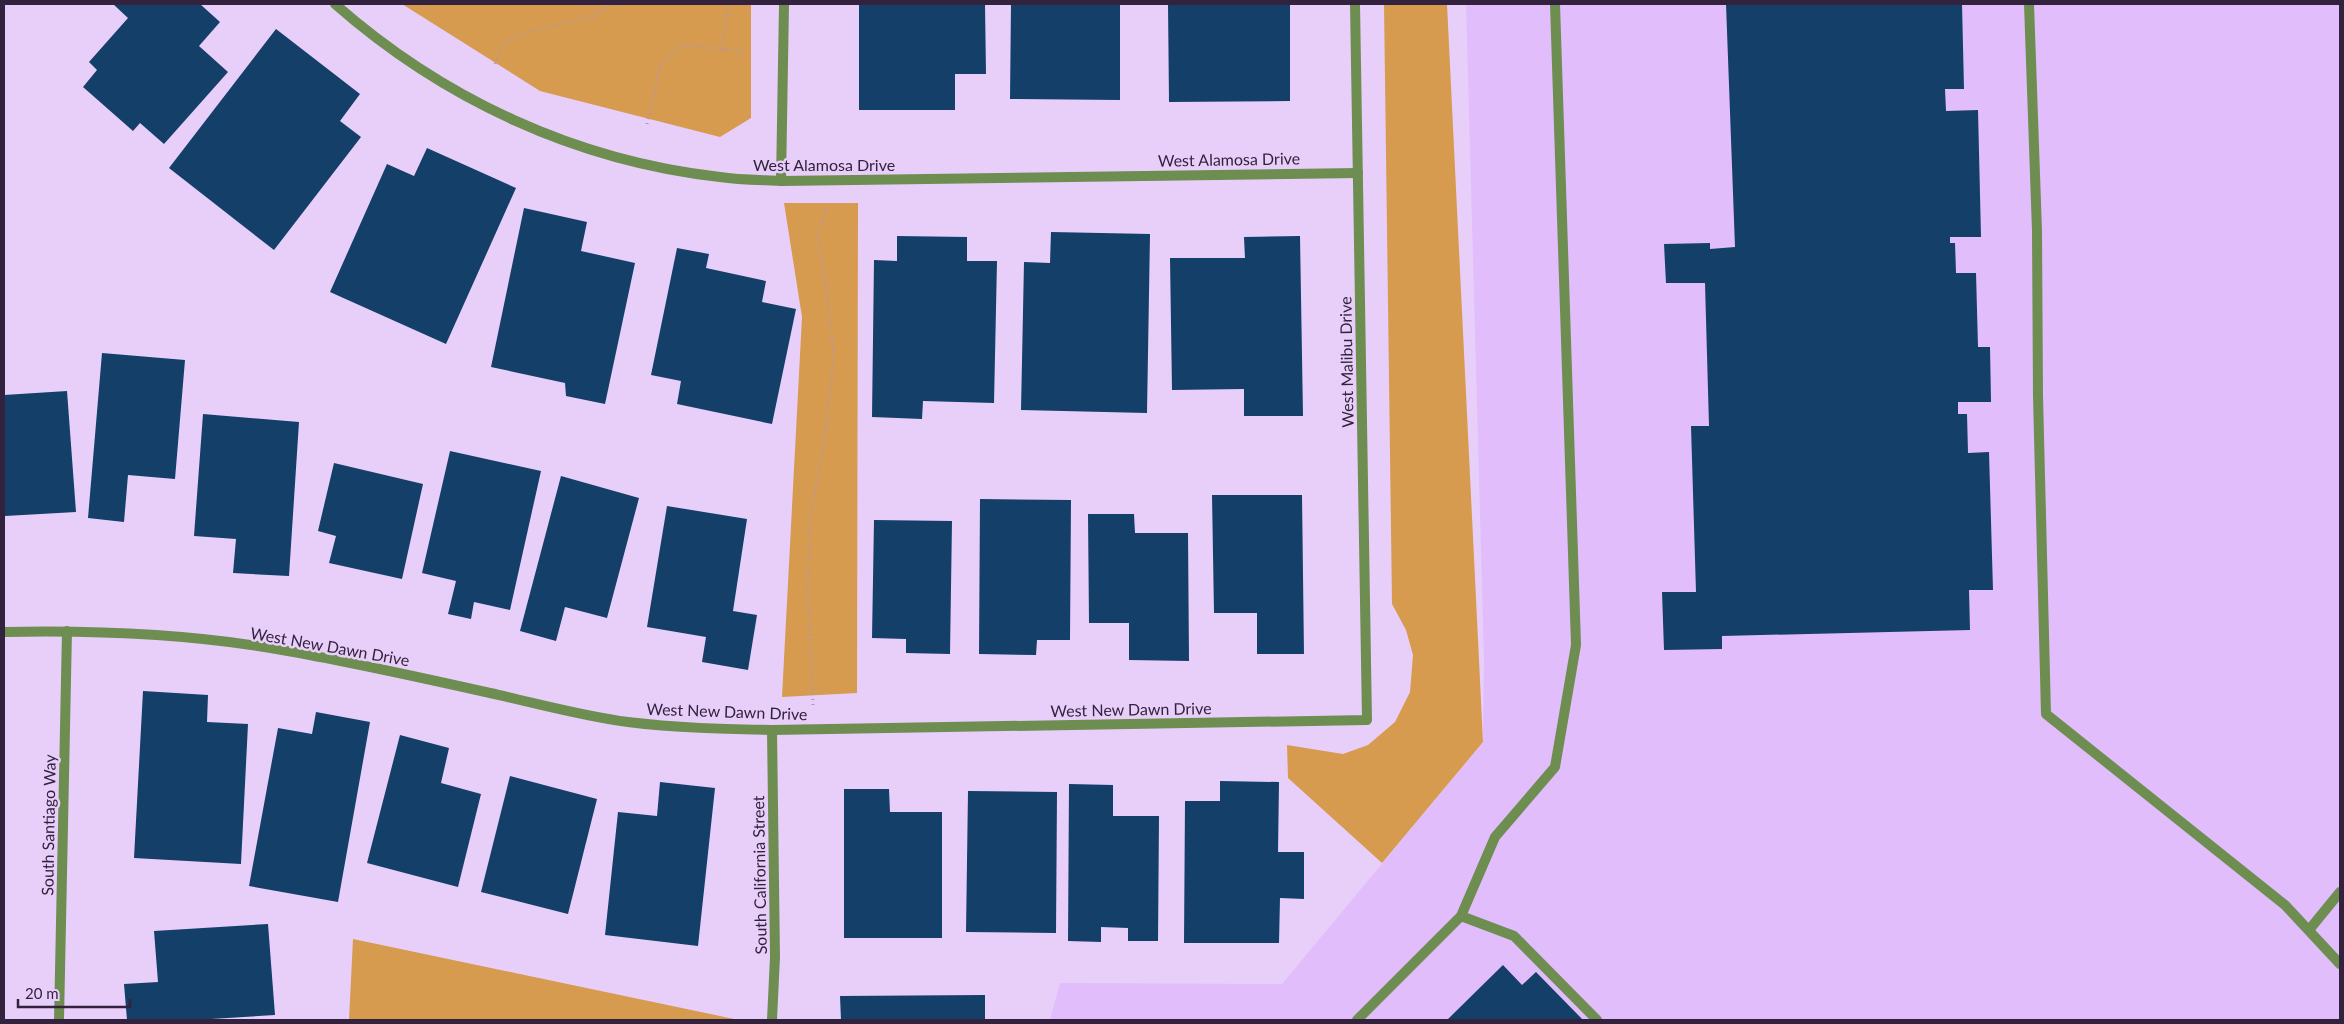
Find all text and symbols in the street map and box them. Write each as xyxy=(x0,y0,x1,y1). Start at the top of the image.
street label: West Alamosa Drive xyxy=(1158,148,1300,170)
street label: West Alamosa Drive xyxy=(753,155,895,174)
street label: West Malibu Drive xyxy=(1335,296,1357,428)
street label: West New Dawn Drive xyxy=(249,623,411,669)
street label: West New Dawn Drive xyxy=(1050,698,1212,720)
street label: West New Dawn Drive xyxy=(646,699,808,723)
street label: South Santiago Way xyxy=(37,753,59,896)
street label: South California Street xyxy=(748,795,770,955)
scale bar xyxy=(18,976,130,1008)
text: 20 m xyxy=(25,984,59,1002)

